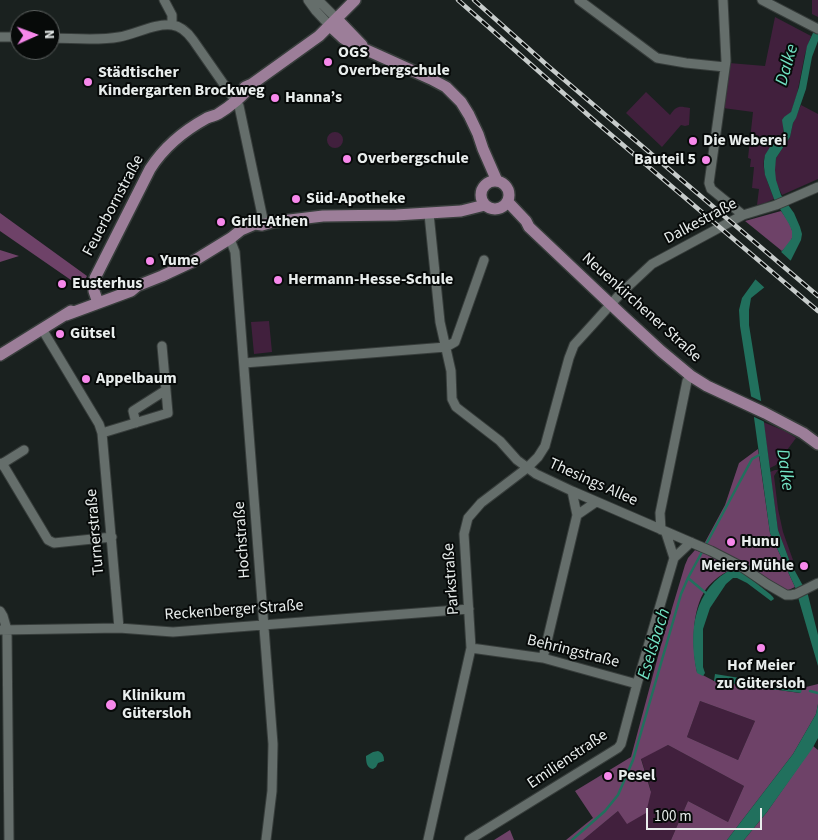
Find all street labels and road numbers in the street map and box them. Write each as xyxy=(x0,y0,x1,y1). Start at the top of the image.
street label: Feuerbornstraße xyxy=(79,152,149,260)
street label: Dalkestraße xyxy=(661,195,741,249)
street label: Neuenkirchener Straße xyxy=(577,249,705,367)
street label: Thesings Allee xyxy=(546,455,640,511)
street label: Turnerstraße xyxy=(83,488,109,576)
street label: Hochstraße xyxy=(231,501,255,579)
street label: Parkstraße xyxy=(440,542,464,616)
street label: Reckenberger Straße xyxy=(164,597,304,625)
street label: Behringstraße xyxy=(525,631,621,673)
street label: Emilienstraße xyxy=(524,726,612,794)

